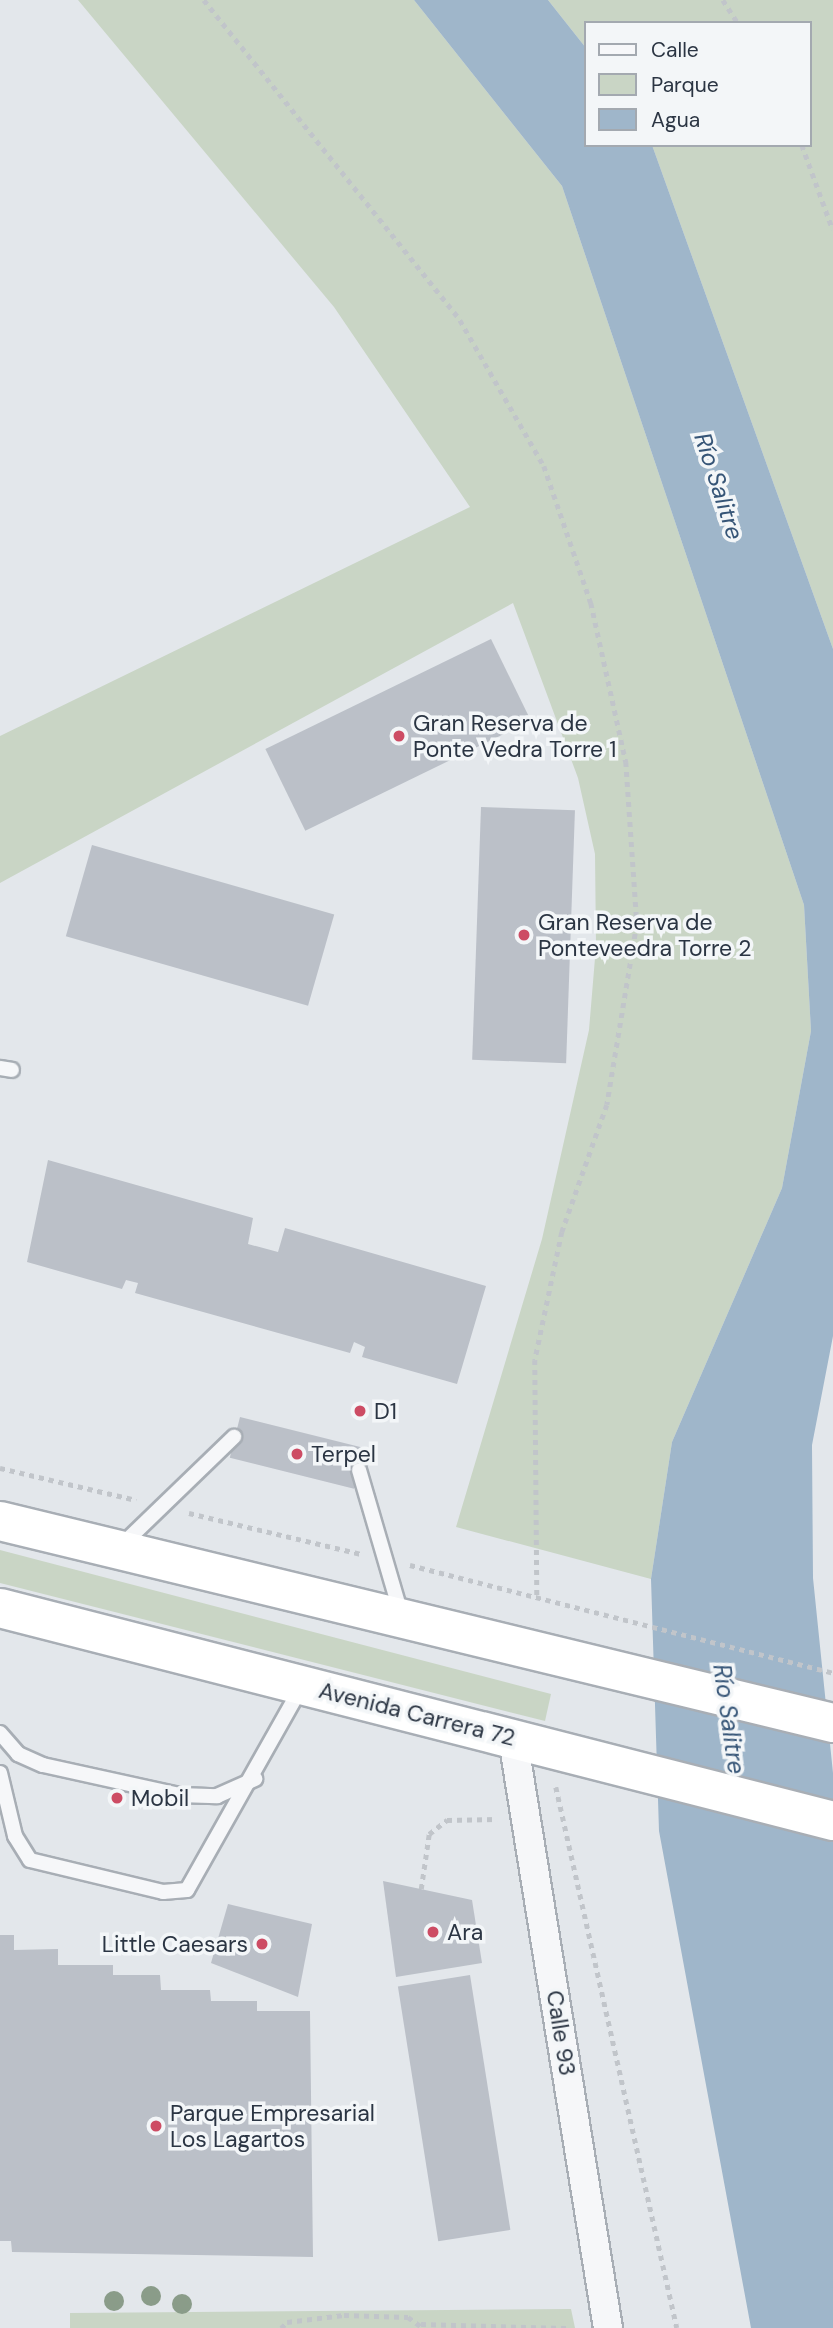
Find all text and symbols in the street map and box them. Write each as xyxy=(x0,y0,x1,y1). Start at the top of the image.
legend xyxy=(584,21,812,147)
text: Calle xyxy=(651,36,699,64)
text: Parque xyxy=(651,71,719,99)
text: Agua xyxy=(651,106,700,134)
water label: Río Salitre xyxy=(688,429,750,543)
place label: Gran Reserva de Ponte Vedra Torre 1 xyxy=(413,709,616,763)
marker: Gran Reserva de Ponte Vedra Torre 1 xyxy=(391,728,407,744)
place label: Gran Reserva de Ponteveedra Torre 2 xyxy=(538,908,752,962)
marker: Gran Reserva de Ponteveedra Torre 2 xyxy=(516,927,532,943)
place label: D1 xyxy=(374,1397,397,1425)
marker: D1 xyxy=(352,1403,368,1419)
place label: Terpel xyxy=(311,1440,376,1468)
marker: Terpel xyxy=(289,1446,305,1462)
water label: Río Salitre xyxy=(707,1662,751,1776)
street label: Avenida Carrera 72 xyxy=(316,1676,518,1752)
place label: Mobil xyxy=(131,1784,189,1812)
marker: Mobil xyxy=(109,1790,125,1806)
place label: Ara xyxy=(447,1918,483,1946)
marker: Ara xyxy=(425,1924,441,1940)
place label: Little Caesars xyxy=(102,1930,248,1958)
marker: Little Caesars xyxy=(254,1936,270,1952)
street label: Calle 93 xyxy=(541,1988,581,2078)
place label: Parque Empresarial Los Lagartos xyxy=(170,2099,375,2153)
marker: Parque Empresarial Los Lagartos xyxy=(148,2118,164,2134)

